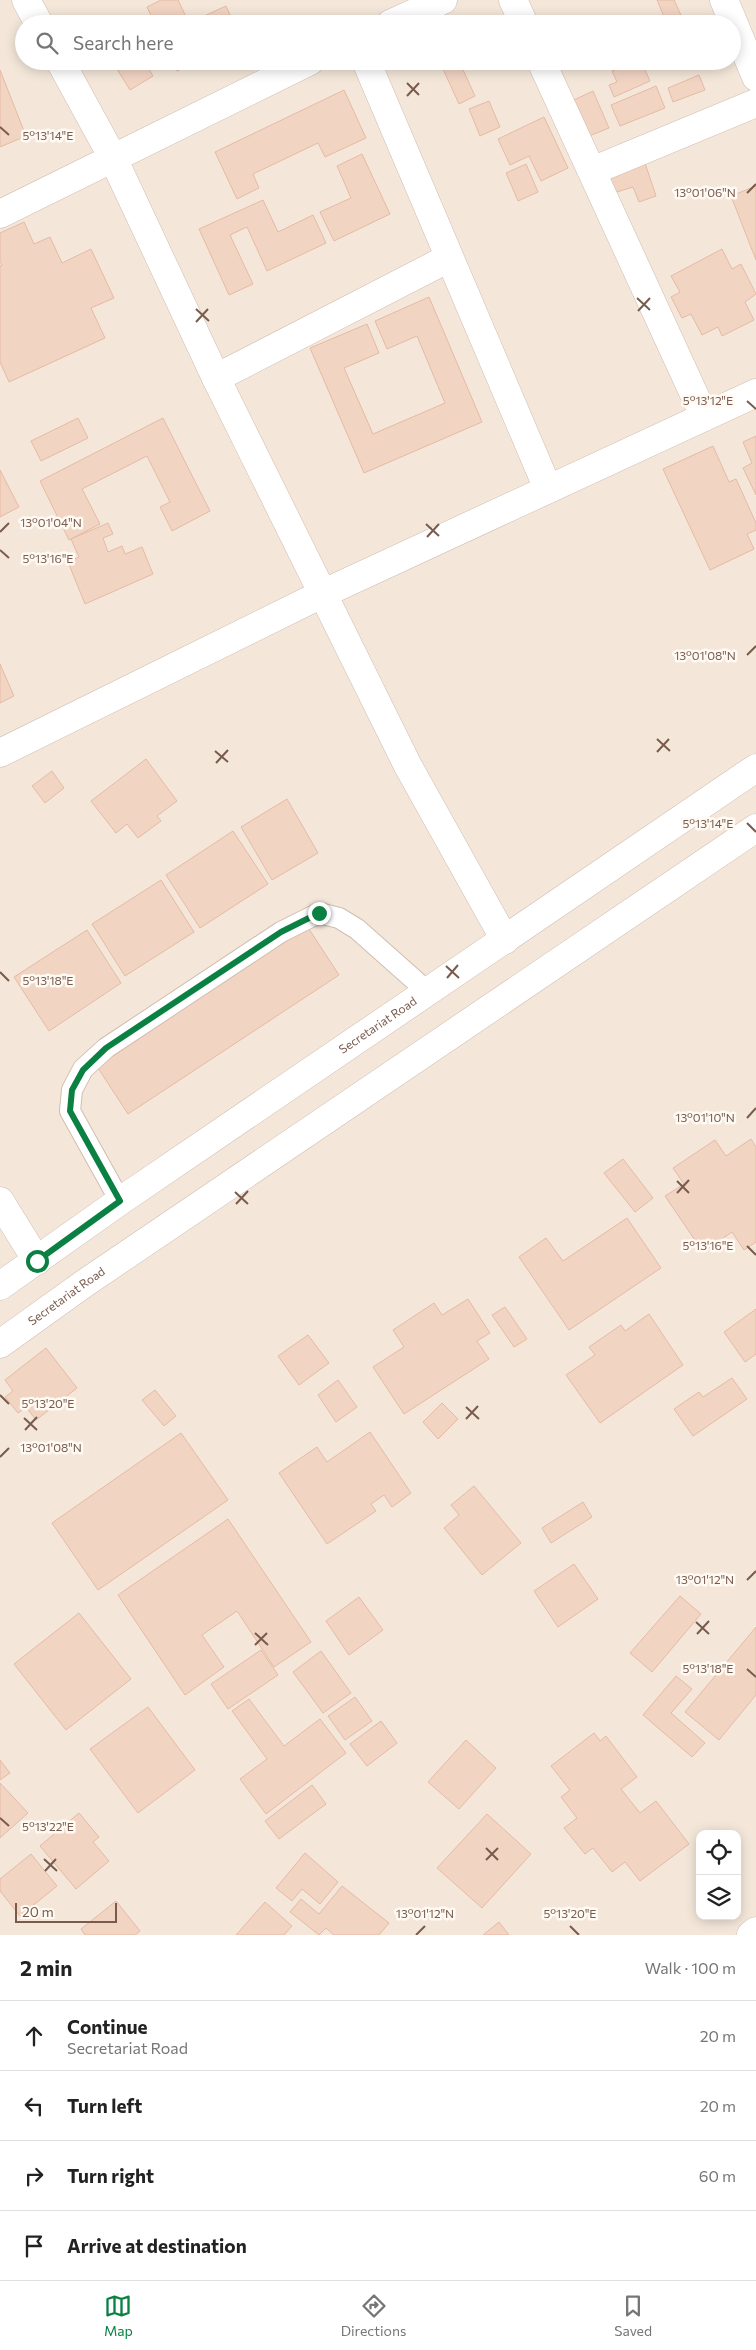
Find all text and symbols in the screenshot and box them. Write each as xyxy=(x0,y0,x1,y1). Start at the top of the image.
search box xyxy=(15,15,741,70)
icon: search xyxy=(33,29,61,57)
text: Search here xyxy=(73,31,173,54)
text: 5°13'14"E xyxy=(23,128,73,142)
text: 13°01'06"N xyxy=(674,185,736,199)
text: 5°13'12"E xyxy=(683,393,733,407)
text: 13°01'04"N xyxy=(20,515,82,529)
text: 5°13'16"E xyxy=(23,551,73,565)
text: 13°01'08"N xyxy=(674,648,736,662)
text: 5°13'14"E xyxy=(683,816,733,830)
route end xyxy=(308,902,331,925)
text: 5°13'18"E xyxy=(23,973,73,987)
street label: Secretariat Road xyxy=(336,993,419,1056)
text: 13°01'10"N xyxy=(675,1110,735,1124)
text: 5°13'16"E xyxy=(683,1238,733,1252)
route start xyxy=(26,1250,49,1273)
street label: Secretariat Road xyxy=(25,1264,107,1328)
text: 5°13'20"E xyxy=(22,1396,74,1410)
text: 13°01'08"N xyxy=(20,1440,82,1454)
text: 13°01'12"N xyxy=(676,1572,734,1586)
text: 5°13'18"E xyxy=(683,1661,733,1675)
text: 5°13'22"E xyxy=(22,1819,74,1833)
map controls xyxy=(696,1830,741,1920)
button: locate xyxy=(696,1830,741,1875)
button: layers xyxy=(696,1875,741,1920)
scale bar xyxy=(15,1900,118,1923)
text: 20 m xyxy=(22,1903,54,1920)
text: 13°01'12"N xyxy=(396,1906,454,1920)
text: 5°13'20"E xyxy=(544,1906,596,1920)
text: 2 min xyxy=(20,1955,72,1980)
text: Walk · 100 m xyxy=(645,1958,736,1977)
text: Continue xyxy=(67,2015,147,2038)
icon: ahead xyxy=(20,2022,48,2050)
text: 20 m xyxy=(700,2026,736,2045)
text: Secretariat Road xyxy=(67,2038,188,2057)
icon: left xyxy=(20,2092,48,2120)
text: Turn left xyxy=(67,2094,142,2117)
text: 20 m xyxy=(700,2096,736,2115)
icon: right xyxy=(20,2162,48,2190)
text: Turn right xyxy=(67,2164,154,2187)
text: 60 m xyxy=(699,2166,736,2185)
icon: arrive xyxy=(20,2232,48,2260)
text: Arrive at destination xyxy=(67,2234,247,2257)
tab: Map xyxy=(104,2292,133,2339)
tab: Directions xyxy=(341,2292,406,2339)
tab: Saved xyxy=(614,2292,652,2339)

